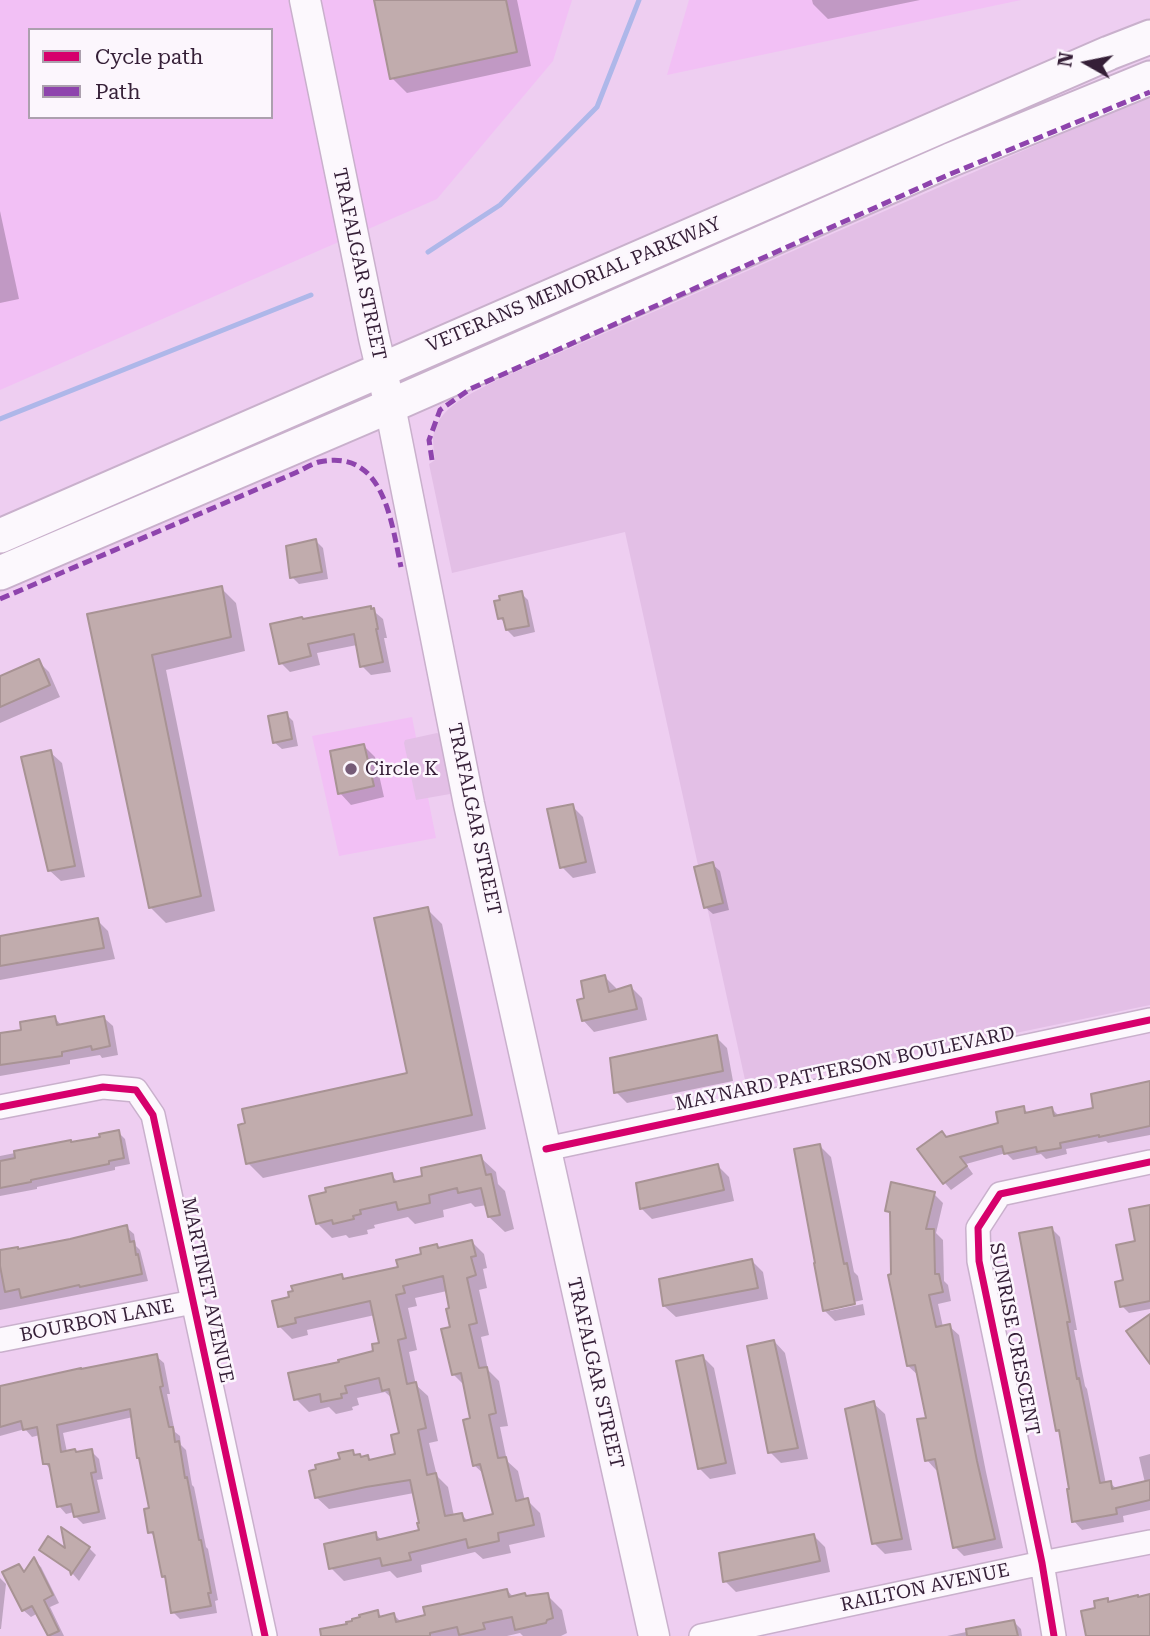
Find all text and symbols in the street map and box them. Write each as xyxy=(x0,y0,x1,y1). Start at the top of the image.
legend xyxy=(28,28,273,119)
north arrow xyxy=(1052,28,1122,98)
text: Cycle path xyxy=(95,45,203,69)
text: N xyxy=(1053,51,1078,69)
text: Path xyxy=(95,80,141,104)
street label: TRAFALGAR STREET xyxy=(328,166,390,362)
street label: VETERANS MEMORIAL PARKWAY xyxy=(423,212,725,358)
street label: TRAFALGAR STREET xyxy=(443,721,505,917)
place label: Circle K xyxy=(365,758,438,780)
marker: Circle K xyxy=(343,761,359,777)
street label: MAYNARD PATTERSON BOULEVARD xyxy=(673,1022,1017,1116)
street label: MARTINET AVENUE xyxy=(176,1195,238,1385)
street label: SUNRISE CRESCENT xyxy=(984,1241,1044,1437)
street label: TRAFALGAR STREET xyxy=(562,1275,628,1471)
street label: BOURBON LANE xyxy=(18,1295,176,1347)
street label: RAILTON AVENUE xyxy=(838,1559,1012,1617)

